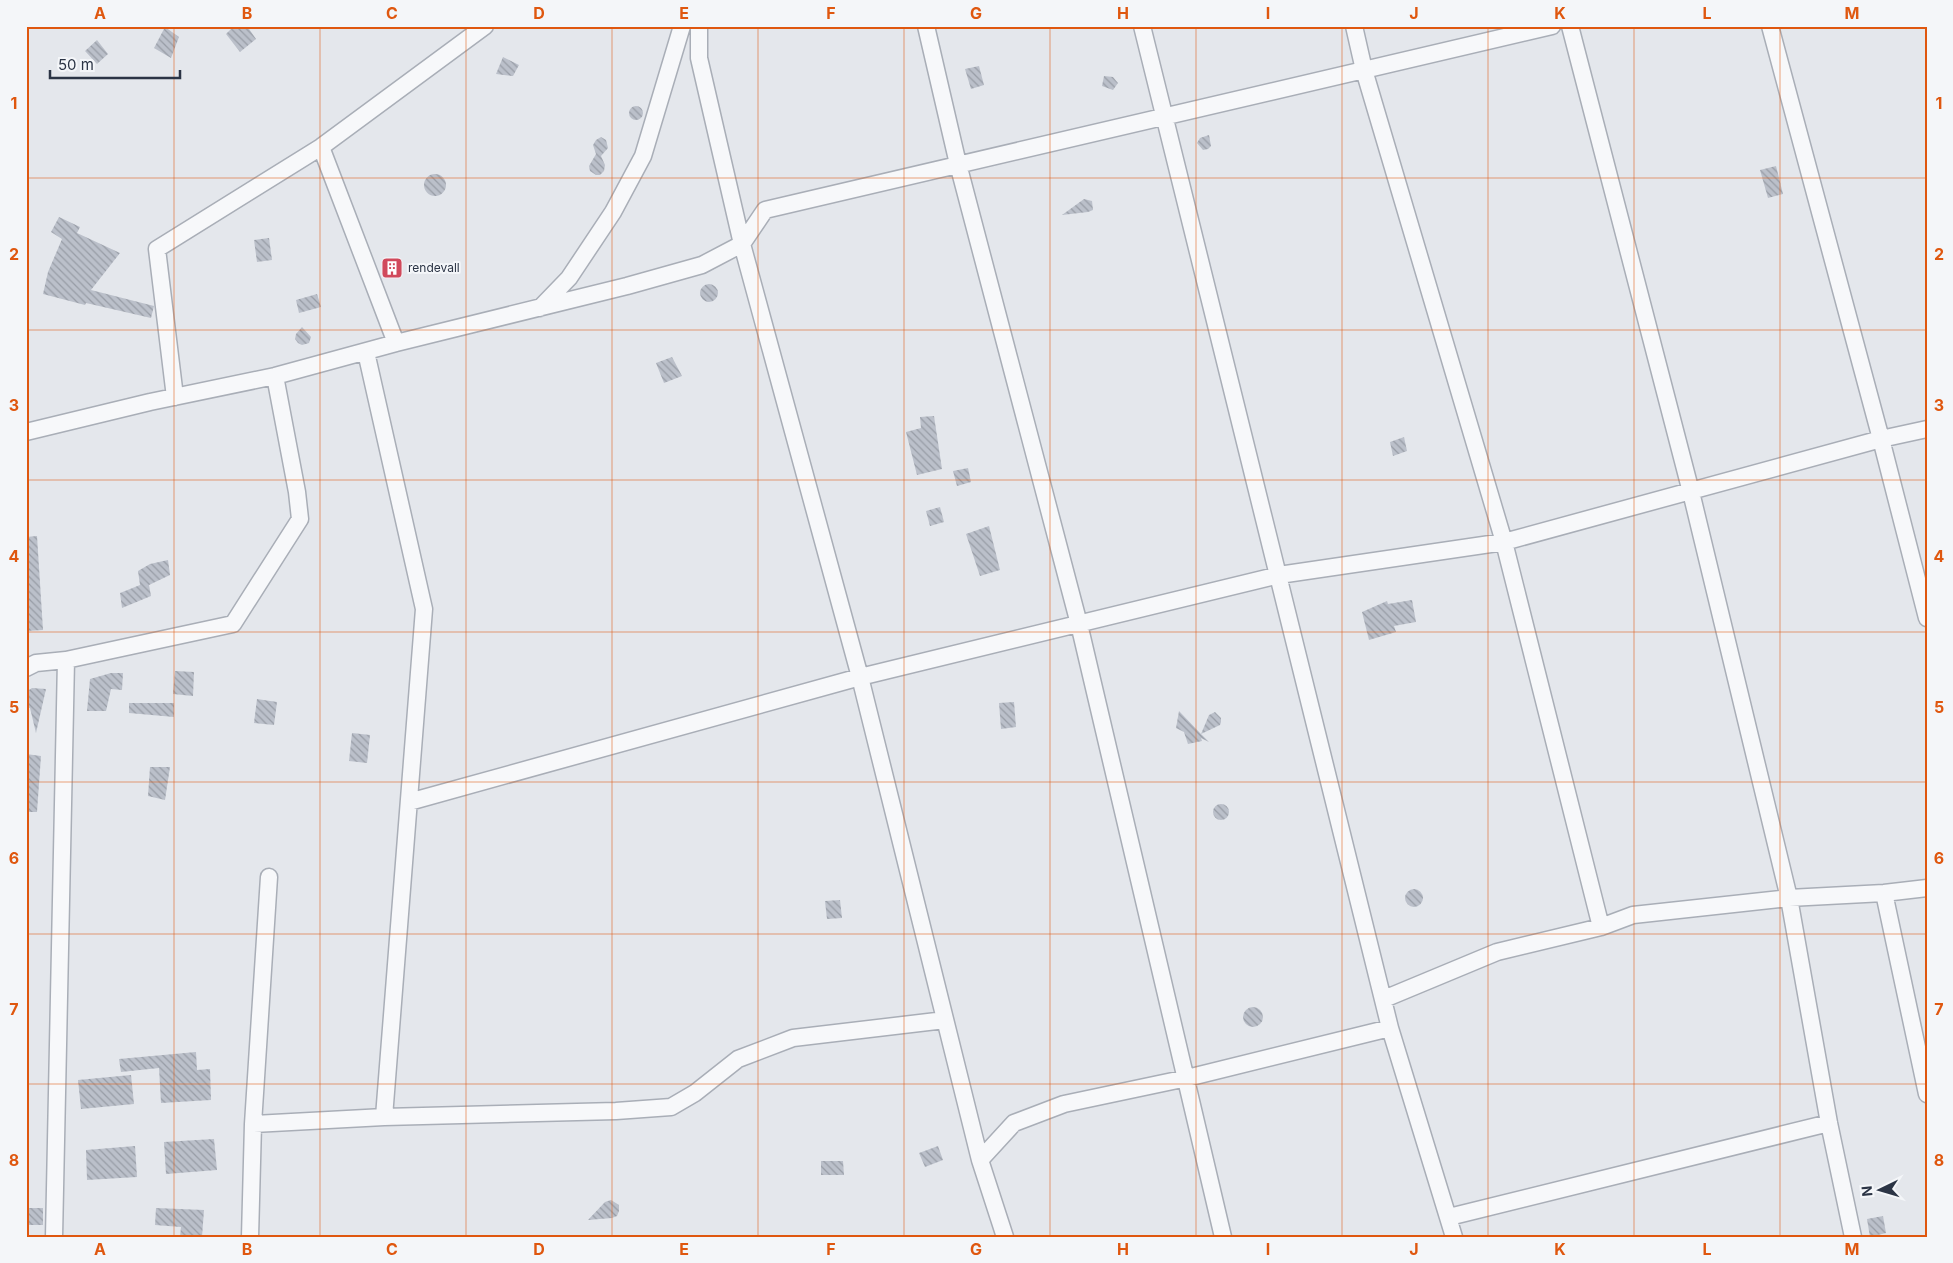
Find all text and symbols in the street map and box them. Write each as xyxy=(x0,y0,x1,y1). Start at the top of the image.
text: A xyxy=(94,3,106,23)
text: B xyxy=(242,3,252,23)
text: C xyxy=(386,3,398,23)
text: D xyxy=(533,3,545,23)
text: E xyxy=(679,3,689,23)
text: F xyxy=(826,3,836,23)
text: G xyxy=(970,3,982,23)
text: H xyxy=(1117,3,1129,23)
text: I xyxy=(1266,3,1270,23)
text: J xyxy=(1409,3,1419,23)
text: K xyxy=(1554,3,1566,23)
text: L xyxy=(1702,3,1712,23)
text: M xyxy=(1845,3,1859,23)
scale bar xyxy=(50,48,180,80)
text: 50 m xyxy=(58,55,94,74)
text: 1 xyxy=(11,93,17,113)
text: 1 xyxy=(1936,93,1942,113)
text: 2 xyxy=(9,244,19,264)
text: 2 xyxy=(1934,244,1944,264)
building icon: rendevall xyxy=(380,256,404,280)
place label: rendevall xyxy=(408,260,460,275)
text: 3 xyxy=(9,395,19,415)
text: 3 xyxy=(1934,395,1944,415)
text: 4 xyxy=(9,546,20,566)
text: 4 xyxy=(1934,546,1945,566)
text: 5 xyxy=(9,697,19,717)
text: 5 xyxy=(1934,697,1944,717)
text: 6 xyxy=(9,848,19,868)
text: 6 xyxy=(1934,848,1944,868)
text: 7 xyxy=(9,999,19,1019)
text: 7 xyxy=(1934,999,1944,1019)
text: 8 xyxy=(9,1150,19,1170)
text: 8 xyxy=(1934,1150,1944,1170)
north arrow xyxy=(1856,1166,1906,1216)
text: N xyxy=(1858,1185,1875,1197)
text: A xyxy=(94,1239,106,1259)
text: B xyxy=(242,1239,252,1259)
text: C xyxy=(386,1239,398,1259)
text: D xyxy=(533,1239,545,1259)
text: E xyxy=(679,1239,689,1259)
text: F xyxy=(826,1239,836,1259)
text: G xyxy=(970,1239,982,1259)
text: H xyxy=(1117,1239,1129,1259)
text: I xyxy=(1266,1239,1270,1259)
text: J xyxy=(1409,1239,1419,1259)
text: K xyxy=(1554,1239,1566,1259)
text: L xyxy=(1702,1239,1712,1259)
text: M xyxy=(1845,1239,1859,1259)

